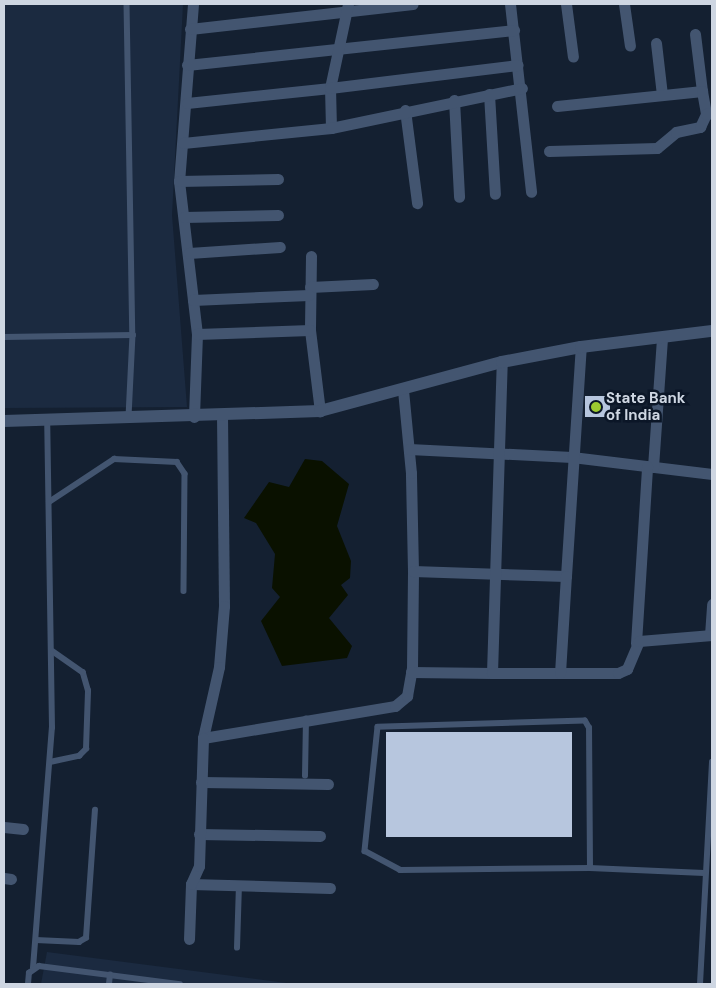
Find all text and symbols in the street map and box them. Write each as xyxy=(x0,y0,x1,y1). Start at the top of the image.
place label: State Bank of India xyxy=(606,389,685,424)
marker: State Bank of India xyxy=(590,401,602,413)

